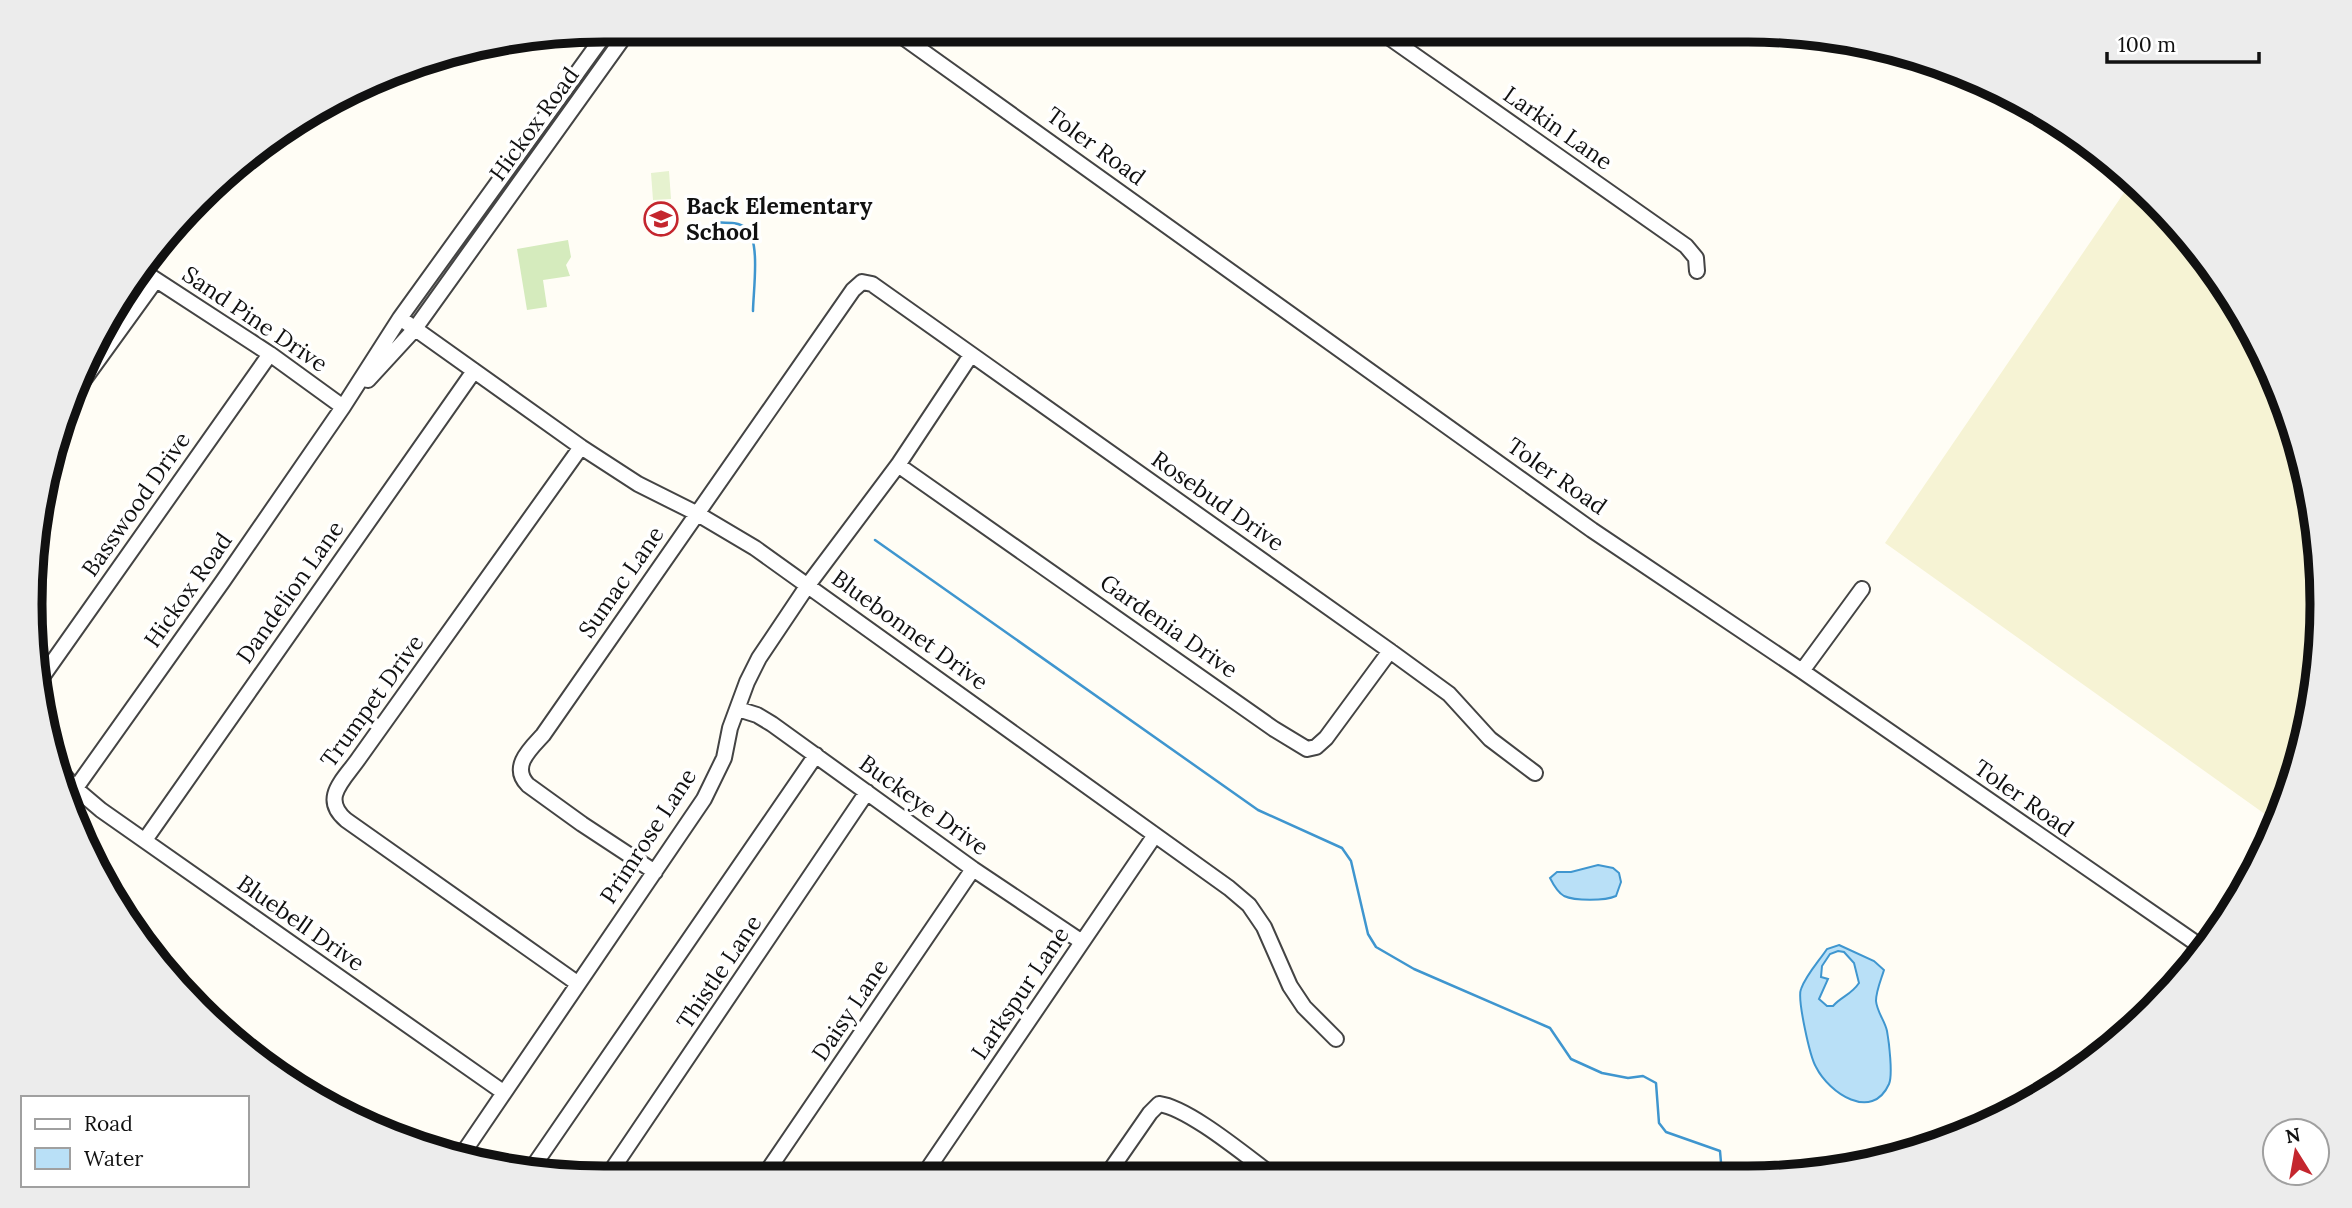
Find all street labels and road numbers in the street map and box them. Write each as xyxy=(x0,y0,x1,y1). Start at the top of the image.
street label: Hickox Road xyxy=(483,61,585,186)
street label: Larkin Lane xyxy=(1498,79,1618,176)
street label: Toler Road xyxy=(1041,100,1152,191)
street label: Sand Pine Drive xyxy=(177,259,333,378)
street label: Basswood Drive xyxy=(75,426,196,582)
street label: Toler Road xyxy=(1502,431,1613,521)
street label: Rosebud Drive xyxy=(1146,444,1290,557)
street label: Dandelion Lane xyxy=(230,515,349,669)
street label: Sumac Lane xyxy=(572,520,670,643)
street label: Hickox Road xyxy=(137,526,238,653)
street label: Bluebonnet Drive xyxy=(826,563,994,696)
street label: Gardenia Drive xyxy=(1095,567,1244,684)
street label: Trumpet Drive xyxy=(314,629,430,773)
street label: Buckeye Drive xyxy=(854,748,995,861)
street label: Toler Road xyxy=(1969,753,2080,843)
street label: Primrose Lane xyxy=(593,763,702,909)
street label: Bluebell Drive xyxy=(232,868,370,977)
street label: Thistle Lane xyxy=(670,909,767,1034)
street label: Larkspur Lane xyxy=(964,921,1075,1065)
street label: Daisy Lane xyxy=(805,953,894,1066)

